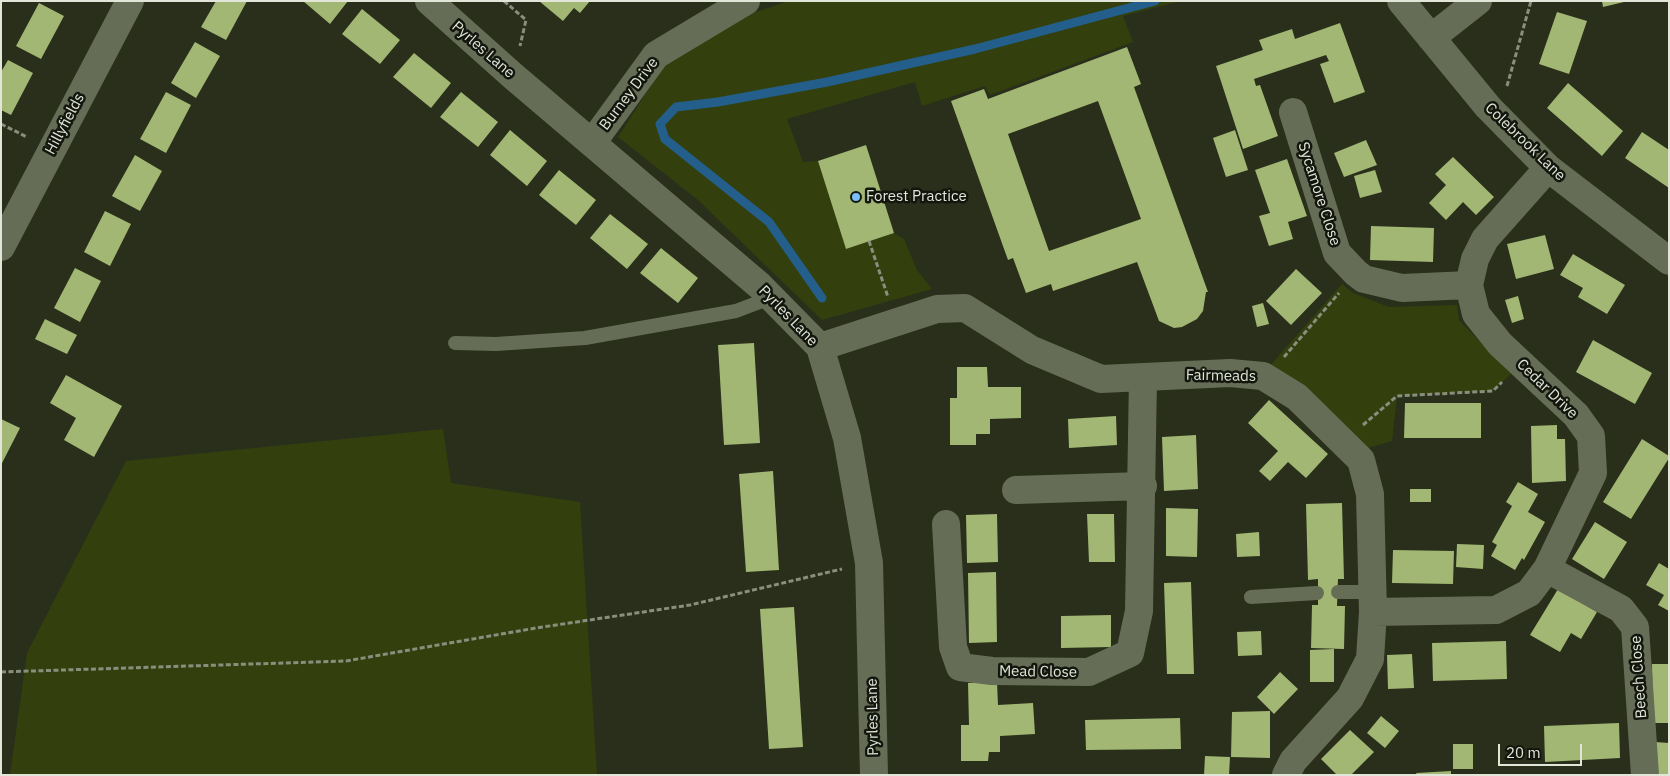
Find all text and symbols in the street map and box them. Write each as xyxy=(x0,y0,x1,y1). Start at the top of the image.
street label: Pyrles Lane xyxy=(448,18,518,82)
street label: Burney Drive xyxy=(596,54,662,134)
street label: Hillyfields xyxy=(41,90,89,158)
street label: Colebrook Lane xyxy=(1481,99,1569,185)
street label: Sycamore Close xyxy=(1294,140,1344,248)
place label: Forest Practice xyxy=(866,188,967,206)
marker: Forest Practice xyxy=(850,191,862,203)
street label: Pyrles Lane xyxy=(755,282,821,350)
street label: Cedar Drive xyxy=(1513,355,1581,423)
street label: Fairmeads xyxy=(1186,366,1256,386)
street label: Beech Close xyxy=(1627,635,1651,719)
street label: Mead Close xyxy=(999,662,1077,682)
street label: Pyrles Lane xyxy=(863,678,883,756)
scale bar xyxy=(1500,734,1584,766)
text: 20 m xyxy=(1506,743,1541,762)

